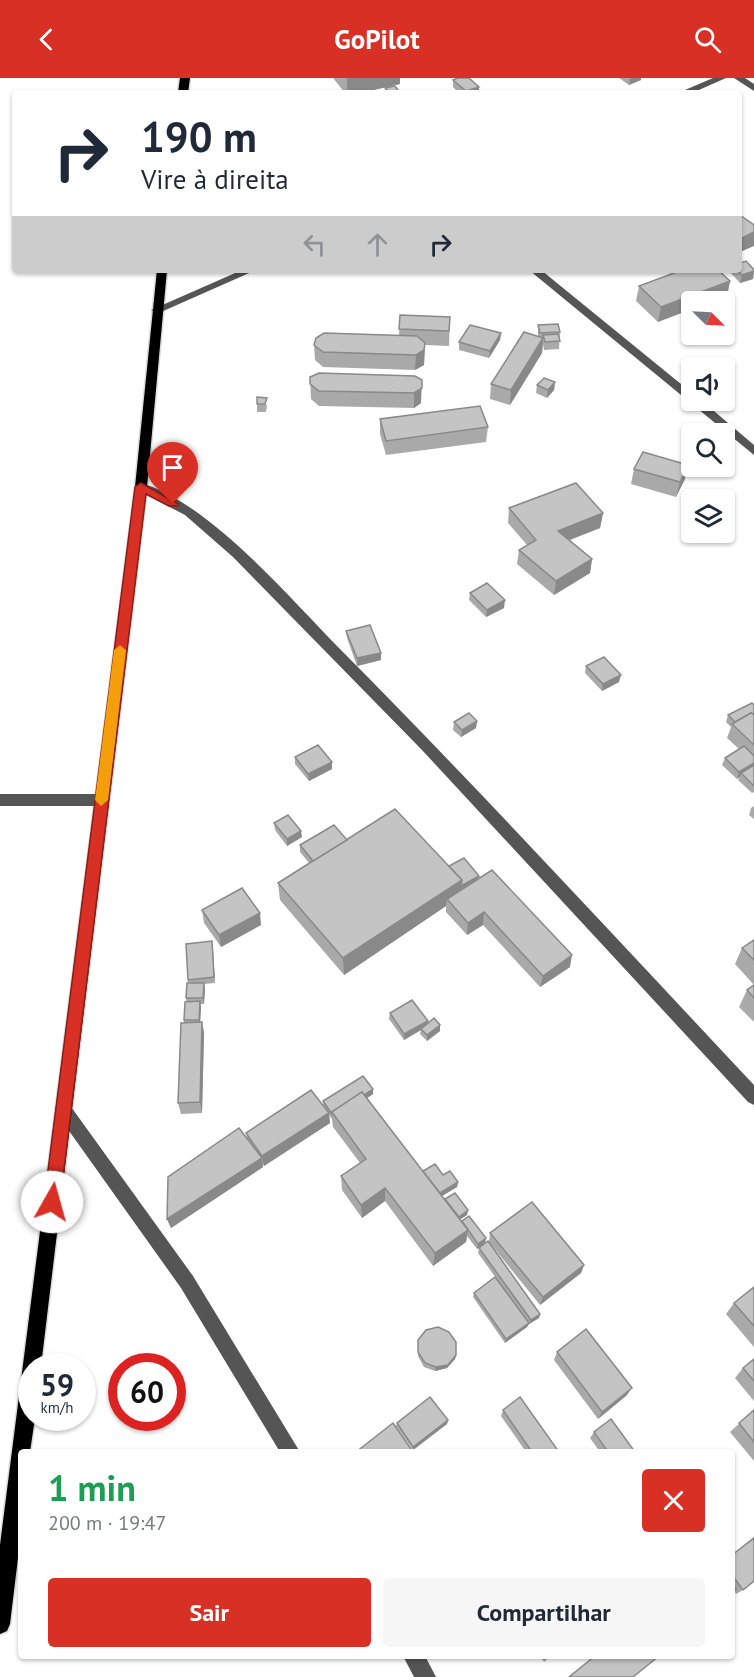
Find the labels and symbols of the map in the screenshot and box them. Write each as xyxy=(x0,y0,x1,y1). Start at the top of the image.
north arrow xyxy=(681,291,735,345)
pin xyxy=(147,442,198,504)
position arrow xyxy=(20,1170,84,1234)
speed limit sign: 60 xyxy=(108,1353,186,1431)

